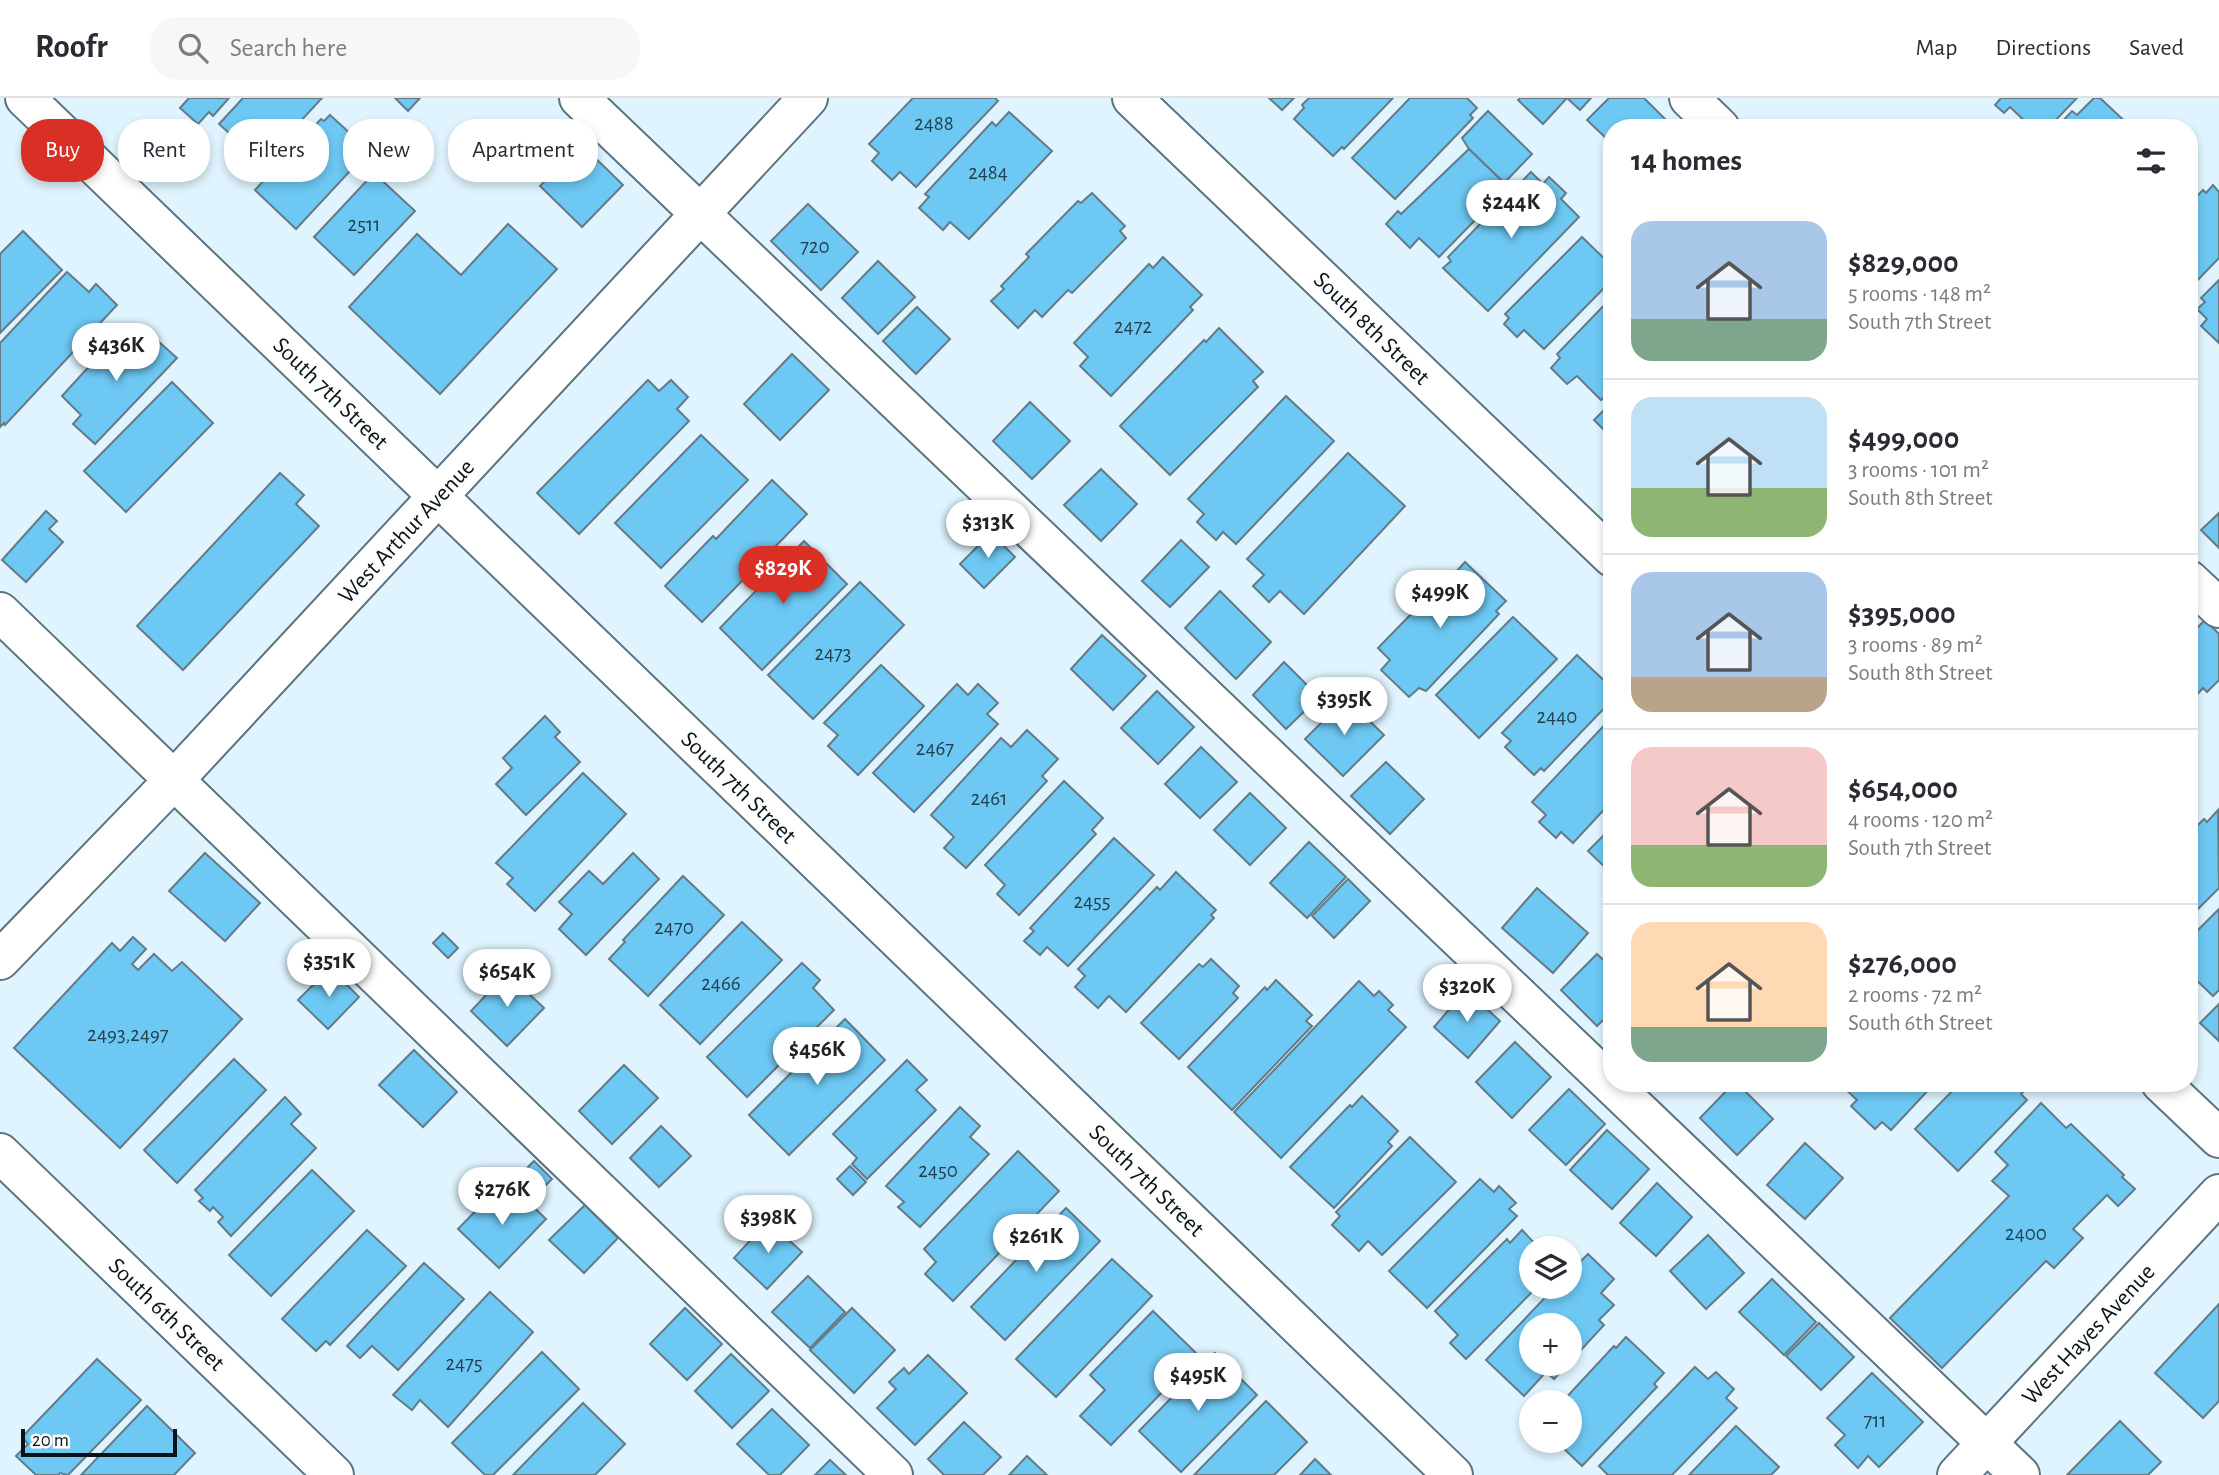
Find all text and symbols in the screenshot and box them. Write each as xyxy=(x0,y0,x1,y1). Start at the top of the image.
search box xyxy=(150,17,640,80)
icon: search xyxy=(174,29,212,67)
text: Roofr xyxy=(35,31,108,64)
text: Search here xyxy=(230,35,347,61)
text: Map xyxy=(1915,36,1957,60)
text: Directions xyxy=(1995,36,2091,60)
text: Saved xyxy=(2129,36,2184,60)
house number: 2488 xyxy=(914,113,954,134)
chip: Buy xyxy=(21,119,104,182)
chip: Rent xyxy=(118,119,210,182)
chip: Filters xyxy=(224,119,329,182)
chip: New xyxy=(343,119,434,182)
chip: Apartment xyxy=(448,119,598,182)
icon: filters xyxy=(2132,142,2170,180)
text: 14 homes xyxy=(1631,146,1742,176)
house number: 2484 xyxy=(968,162,1008,183)
pin: $244K xyxy=(1462,180,1560,240)
text: $244K xyxy=(1482,191,1540,214)
house number: 2511 xyxy=(348,214,380,235)
house number: 720 xyxy=(800,236,830,257)
text: $829,000 xyxy=(1848,248,1959,278)
icon: home xyxy=(1687,249,1771,333)
street label: South 8th Street xyxy=(1309,268,1434,390)
text: 5 rooms · 148 m² xyxy=(1848,283,1991,306)
text: South 7th Street xyxy=(1848,311,1991,334)
house number: 2472 xyxy=(1114,316,1152,337)
pin: $436K xyxy=(67,324,165,383)
street label: South 7th Street xyxy=(268,333,393,455)
text: $436K xyxy=(88,334,144,357)
text: $499,000 xyxy=(1848,424,1959,454)
icon: home xyxy=(1687,425,1771,509)
street label: West Arthur Avenue xyxy=(334,455,479,608)
text: 3 rooms · 101 m² xyxy=(1848,459,1989,482)
text: South 8th Street xyxy=(1848,487,1993,510)
pin: $313K xyxy=(939,500,1037,560)
text: $313K xyxy=(962,511,1014,534)
pin: $829K xyxy=(734,546,832,606)
text: $829K xyxy=(754,557,812,580)
pin: $499K xyxy=(1391,570,1489,630)
text: $499K xyxy=(1411,581,1469,604)
text: $395,000 xyxy=(1848,599,1956,629)
icon: home xyxy=(1687,600,1771,684)
text: 3 rooms · 89 m² xyxy=(1848,634,1983,657)
house number: 2473 xyxy=(814,643,852,664)
text: South 8th Street xyxy=(1848,662,1993,685)
pin: $395K xyxy=(1295,678,1393,737)
text: $395K xyxy=(1317,688,1371,711)
house number: 2440 xyxy=(1537,706,1577,727)
street label: South 7th Street xyxy=(676,727,801,849)
house number: 2467 xyxy=(916,738,954,759)
text: $654,000 xyxy=(1848,774,1958,804)
icon: home xyxy=(1687,775,1771,859)
house number: 2461 xyxy=(971,788,1007,809)
text: 4 rooms · 120 m² xyxy=(1848,809,1993,832)
text: South 7th Street xyxy=(1848,837,1991,860)
house number: 2455 xyxy=(1073,891,1111,912)
house number: 2470 xyxy=(654,917,694,938)
pin: $351K xyxy=(280,940,378,999)
text: $276,000 xyxy=(1848,949,1957,979)
text: $351K xyxy=(303,950,355,973)
pin: $654K xyxy=(458,950,556,1009)
icon: home xyxy=(1687,950,1771,1034)
text: $654K xyxy=(479,960,535,983)
pin: $320K xyxy=(1418,964,1516,1024)
house number: 2466 xyxy=(701,973,741,994)
text: $320K xyxy=(1439,975,1495,998)
text: 2 rooms · 72 m² xyxy=(1848,984,1982,1007)
text: South 6th Street xyxy=(1848,1012,1993,1035)
house number: 2493,2497 xyxy=(87,1024,169,1045)
pin: $456K xyxy=(768,1028,866,1087)
text: $456K xyxy=(789,1038,845,1061)
street label: South 7th Street xyxy=(1084,1120,1209,1242)
house number: 2450 xyxy=(918,1160,958,1181)
pin: $276K xyxy=(453,1168,551,1227)
text: $276K xyxy=(474,1178,530,1201)
pin: $398K xyxy=(719,1196,817,1255)
text: $398K xyxy=(740,1206,796,1229)
pin: $261K xyxy=(987,1214,1085,1274)
house number: 2400 xyxy=(2005,1223,2047,1244)
text: $261K xyxy=(1009,1225,1063,1248)
map controls xyxy=(1519,1236,1582,1453)
button: layers xyxy=(1519,1236,1582,1299)
street label: South 6th Street xyxy=(104,1254,229,1376)
street label: West Hayes Avenue xyxy=(2018,1260,2160,1410)
button: + xyxy=(1519,1313,1582,1376)
house number: 2475 xyxy=(445,1353,483,1374)
pin: $495K xyxy=(1149,1354,1247,1413)
text: $495K xyxy=(1170,1364,1226,1387)
button: − xyxy=(1519,1390,1582,1453)
house number: 711 xyxy=(1863,1410,1887,1431)
scale bar xyxy=(21,1426,177,1458)
text: 20 m xyxy=(32,1431,69,1450)

